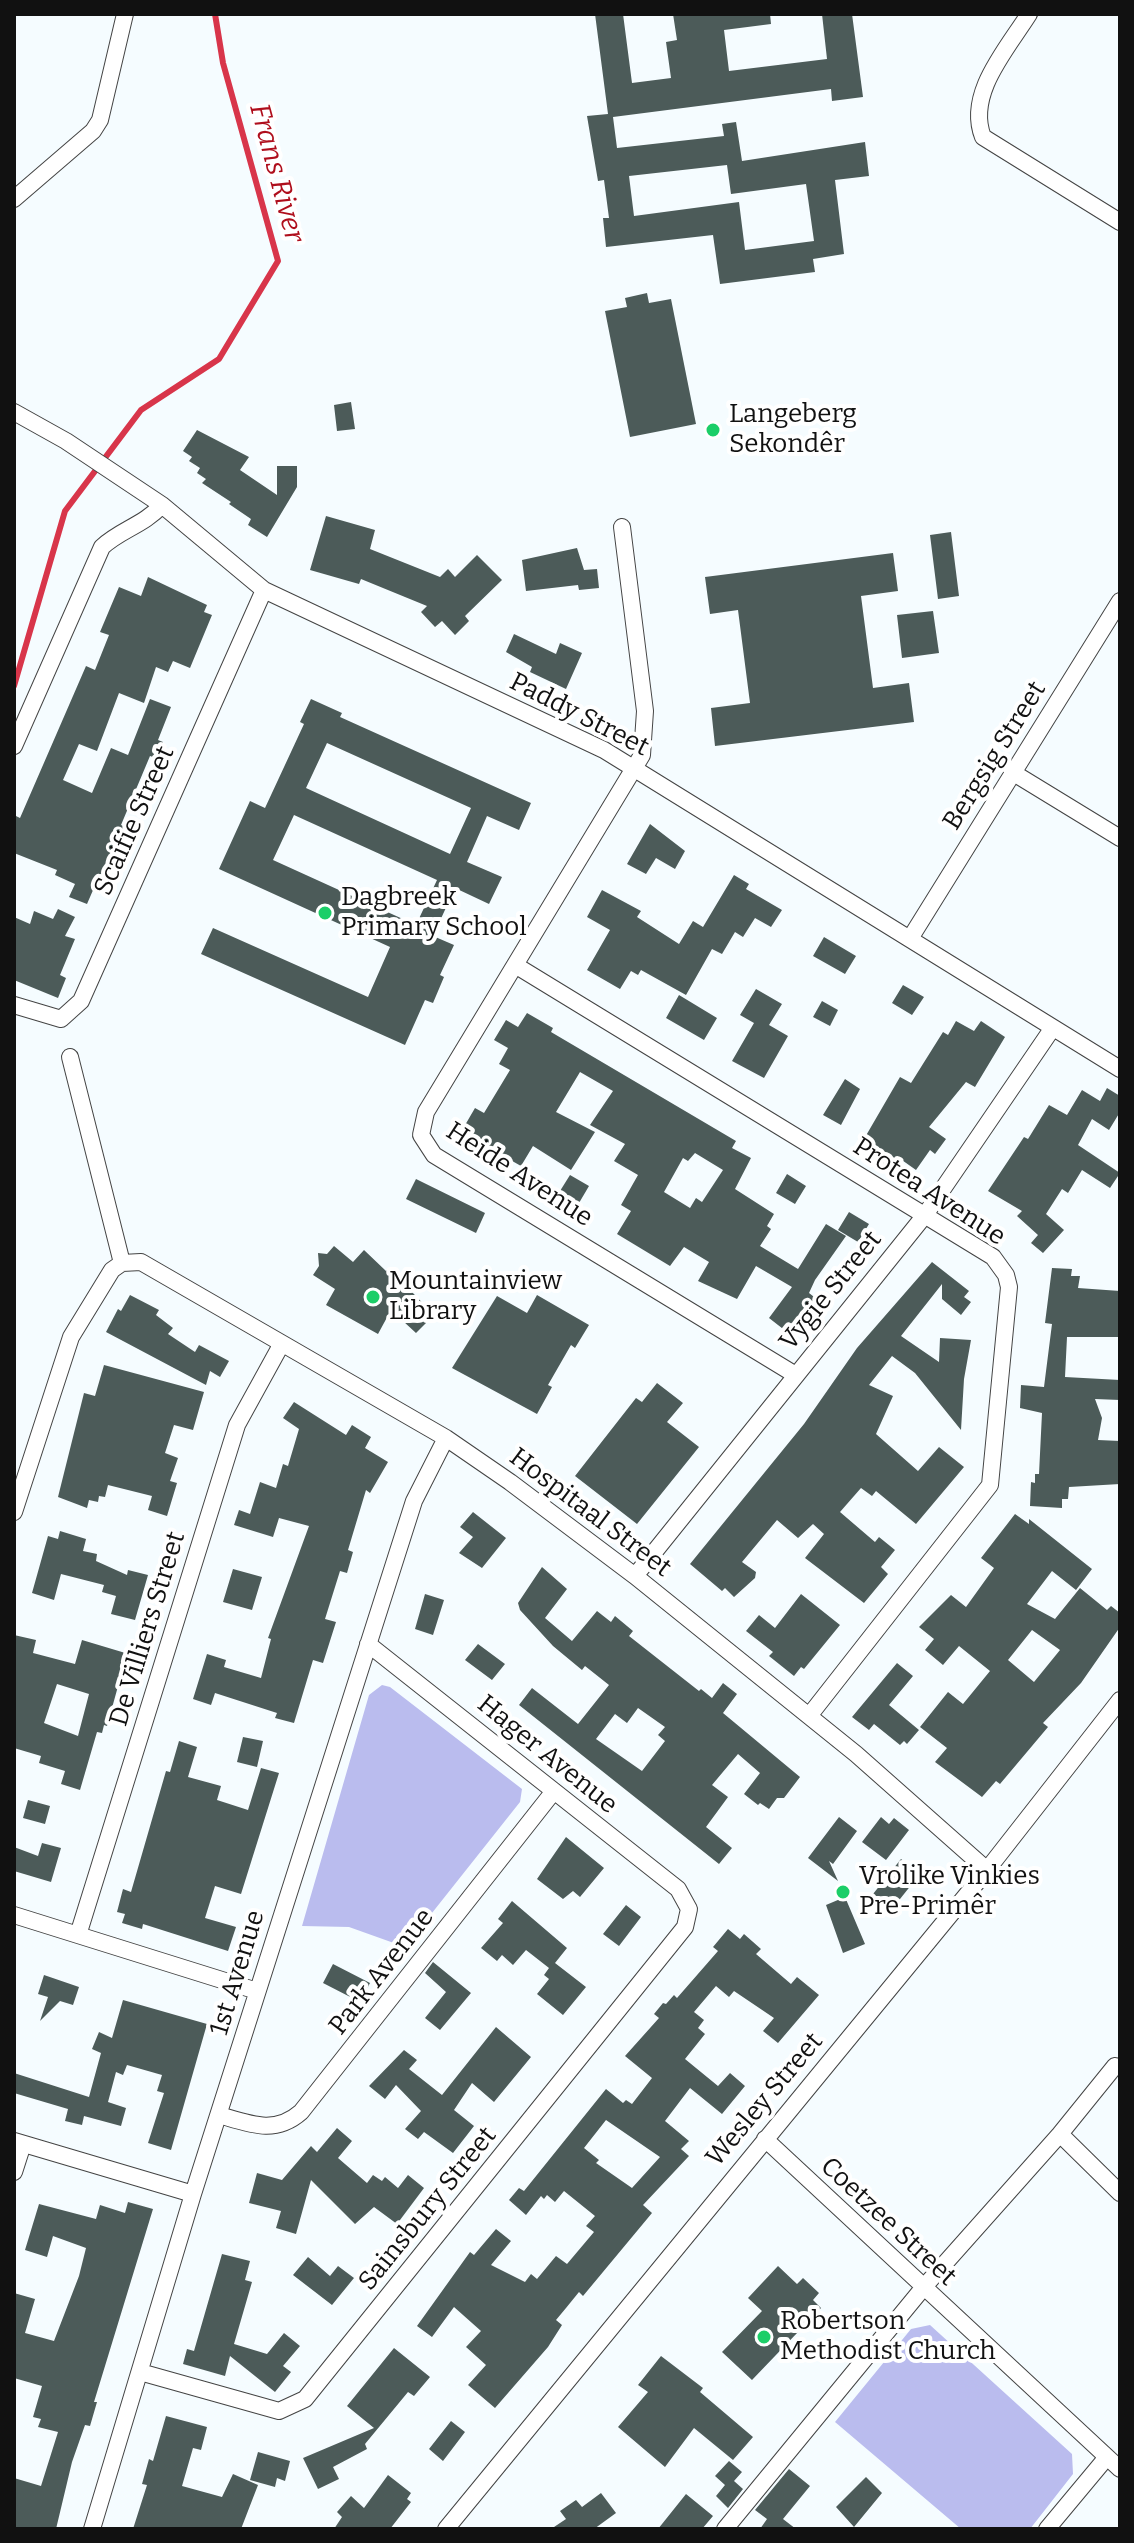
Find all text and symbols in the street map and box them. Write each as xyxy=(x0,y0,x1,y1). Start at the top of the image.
water label: Frans River xyxy=(241,100,311,246)
place label: Langeberg Sekondêr xyxy=(729,399,857,460)
marker: Langeberg Sekondêr xyxy=(704,421,722,439)
street label: Paddy Street xyxy=(504,667,654,763)
street label: Bergsig Street xyxy=(937,676,1053,836)
street label: Scaifie Street xyxy=(88,742,182,900)
place label: Dagbreek Primary School xyxy=(341,882,527,944)
marker: Dagbreek Primary School xyxy=(316,904,334,922)
street label: Heide Avenue xyxy=(440,1116,598,1234)
street label: Protea Avenue xyxy=(847,1131,1011,1253)
street label: Vygie Street xyxy=(773,1225,889,1357)
place label: Mountainview Library xyxy=(389,1266,562,1328)
marker: Mountainview Library xyxy=(364,1288,382,1306)
street label: Hospitaal Street xyxy=(503,1442,677,1584)
street label: De Villiers Street xyxy=(104,1528,192,1730)
street label: Hager Avenue xyxy=(471,1689,623,1821)
place label: Vrolike Vinkies Pre-Primêr xyxy=(859,1861,1040,1922)
marker: Vrolike Vinkies Pre-Primêr xyxy=(834,1883,852,1901)
street label: Park Avenue xyxy=(323,1903,441,2041)
street label: 1st Avenue xyxy=(204,1907,272,2039)
street label: Wesley Street xyxy=(700,2027,830,2173)
street label: Sainsbury Street xyxy=(353,2121,503,2297)
street label: Coetzee Street xyxy=(814,2151,962,2293)
place label: Robertson Methodist Church xyxy=(780,2306,996,2368)
marker: Robertson Methodist Church xyxy=(755,2328,773,2346)

